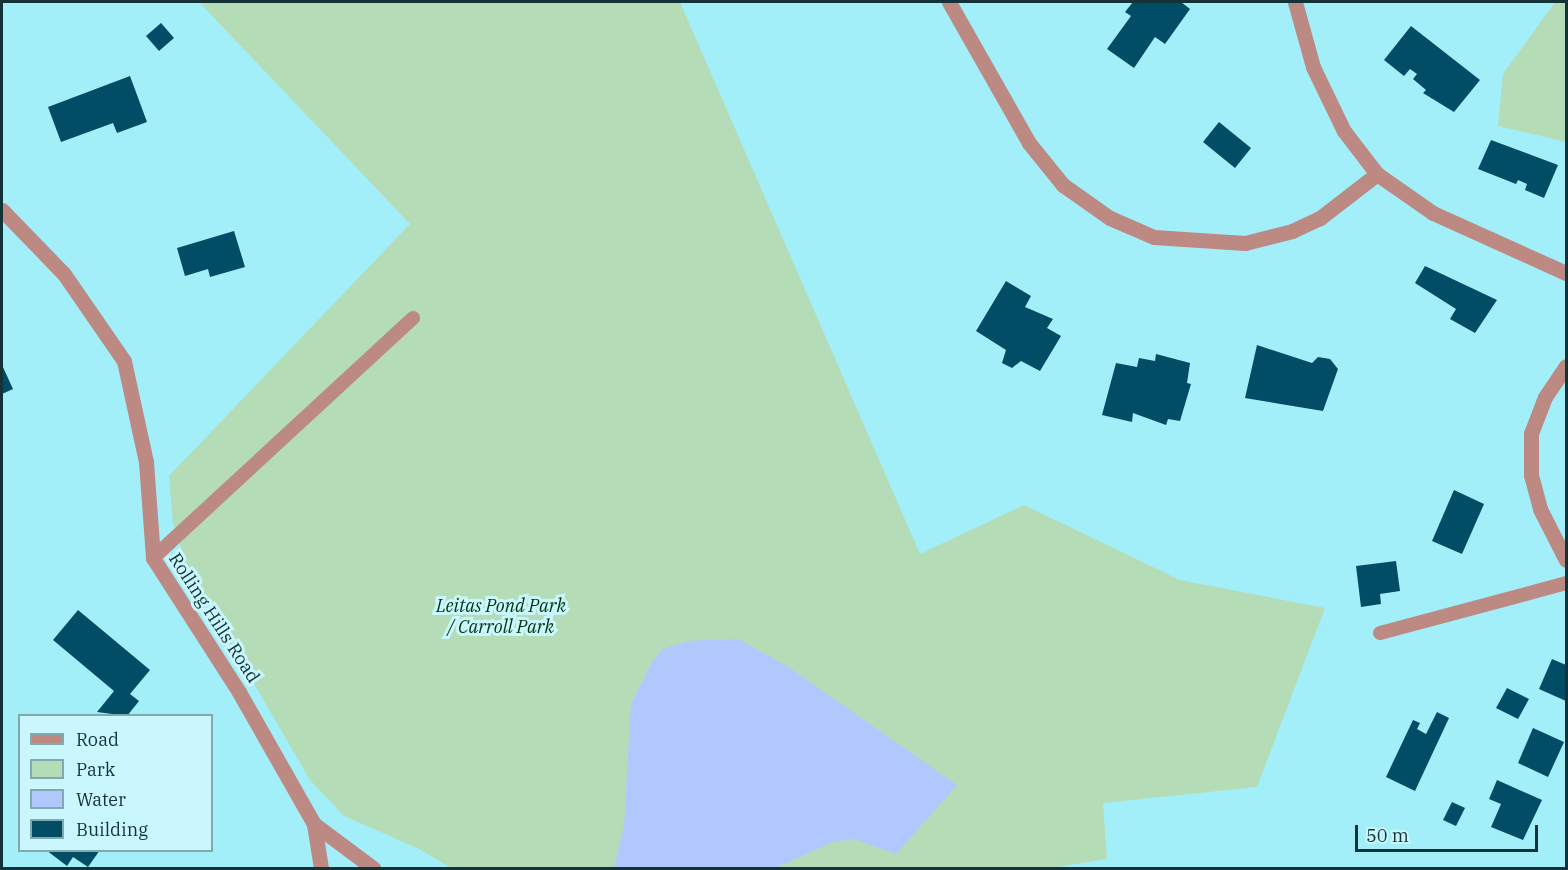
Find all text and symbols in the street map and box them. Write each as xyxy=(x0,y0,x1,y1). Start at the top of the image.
street label: Rolling Hills Road xyxy=(164,549,264,687)
park label: Leitas Pond Park / Carroll Park xyxy=(436,596,566,638)
legend xyxy=(18,714,213,852)
text: Road xyxy=(76,728,119,751)
text: Park xyxy=(76,758,115,781)
text: Water xyxy=(76,788,126,811)
scale bar xyxy=(1358,813,1541,851)
text: Building xyxy=(76,818,148,841)
text: 50 m xyxy=(1366,824,1409,847)

